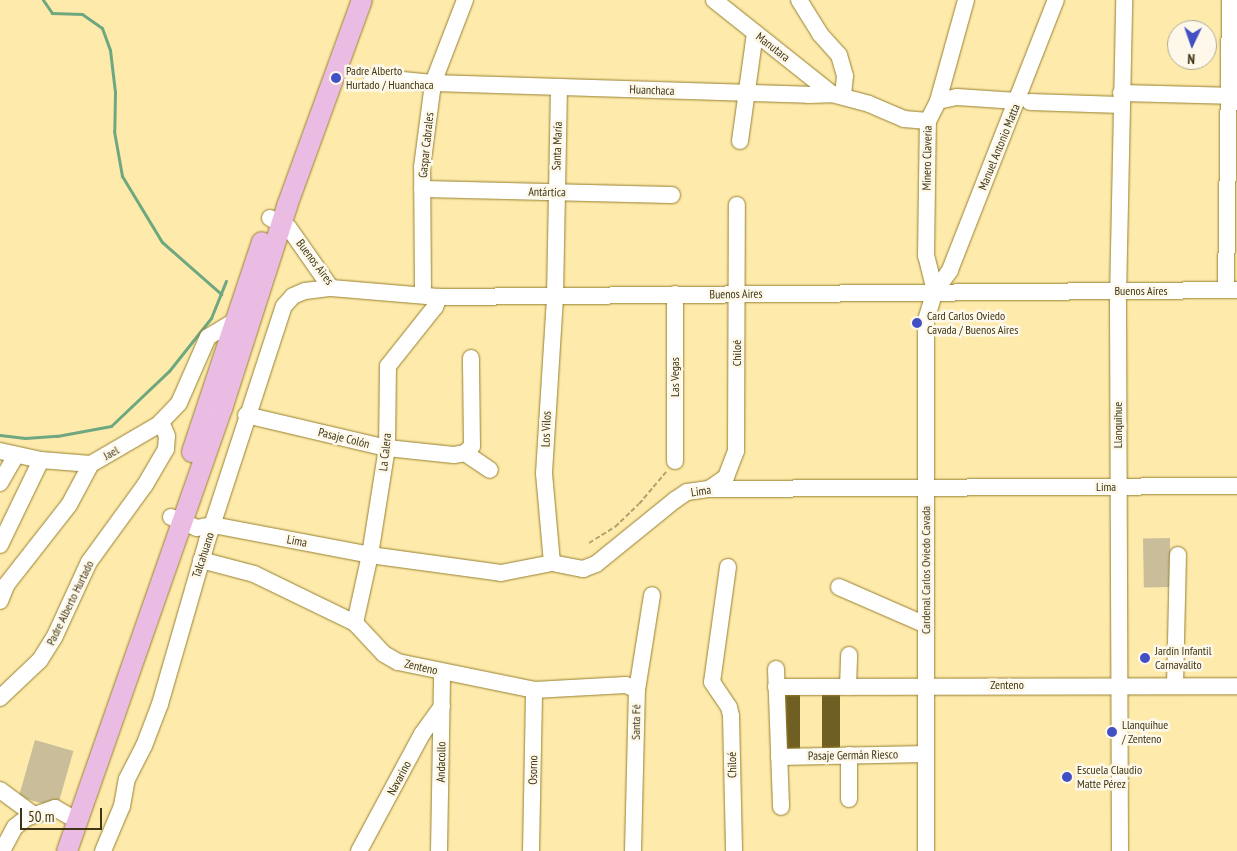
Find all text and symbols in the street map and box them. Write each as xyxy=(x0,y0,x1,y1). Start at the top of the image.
north arrow xyxy=(1167,20,1217,70)
street label: Manutara xyxy=(753,29,793,65)
text: N xyxy=(1187,50,1196,68)
place label: Padre Alberto Hurtado / Huanchaca xyxy=(346,64,433,92)
marker: Padre Alberto Hurtado / Huanchaca xyxy=(330,72,342,84)
street label: Huanchaca xyxy=(629,82,675,98)
street label: Manuel Antonio Matta xyxy=(975,102,1023,192)
street label: Gaspar Cabrales xyxy=(415,111,437,179)
street label: Santa María xyxy=(549,121,565,171)
street label: Minero Claveria xyxy=(919,125,935,191)
street label: Antártica xyxy=(528,184,566,200)
street label: Buenos Aires xyxy=(293,236,337,288)
street label: Buenos Aires xyxy=(1114,284,1168,298)
street label: Buenos Aires xyxy=(709,286,763,302)
place label: Card Carlos Oviedo Cavada / Buenos Aires xyxy=(927,309,1019,337)
marker: Card Carlos Oviedo Cavada / Buenos Aires xyxy=(911,317,923,329)
street label: Chiloé xyxy=(730,340,744,366)
street label: Las Vegas xyxy=(668,357,682,397)
street label: Llanquihue xyxy=(1111,402,1125,448)
street label: Los Vilos xyxy=(538,411,554,447)
street label: Pasaje Colón xyxy=(317,425,371,451)
street label: La Calera xyxy=(376,432,394,472)
street label: Jael xyxy=(101,443,121,463)
street label: Lima xyxy=(1096,480,1116,494)
street label: Lima xyxy=(690,482,712,500)
street label: Cardenal Carlos Oviedo Cavada xyxy=(919,506,933,634)
street label: Talcahuano xyxy=(189,531,217,579)
street label: Lima xyxy=(286,532,308,550)
street label: Padre Alberto Hurtado xyxy=(43,558,97,648)
place label: Jardín Infantil Carnavalito xyxy=(1155,644,1212,672)
marker: Jardín Infantil Carnavalito xyxy=(1139,652,1151,664)
street label: Zenteno xyxy=(403,656,439,678)
street label: Zenteno xyxy=(990,678,1024,692)
street label: Santa Fé xyxy=(628,704,644,740)
place label: Llanquihue / Zenteno xyxy=(1122,718,1168,746)
marker: Llanquihue / Zenteno xyxy=(1106,726,1118,738)
street label: Andacollo xyxy=(433,741,449,783)
street label: Pasaje Germán Riesco xyxy=(808,747,898,763)
street label: Chiloé xyxy=(725,752,739,778)
street label: Osorno xyxy=(526,755,540,785)
street label: Navarino xyxy=(384,758,414,798)
place label: Escuela Claudio Matte Pérez xyxy=(1077,763,1142,791)
marker: Escuela Claudio Matte Pérez xyxy=(1061,771,1073,783)
scale bar xyxy=(22,798,105,830)
text: 50 m xyxy=(28,807,54,826)

